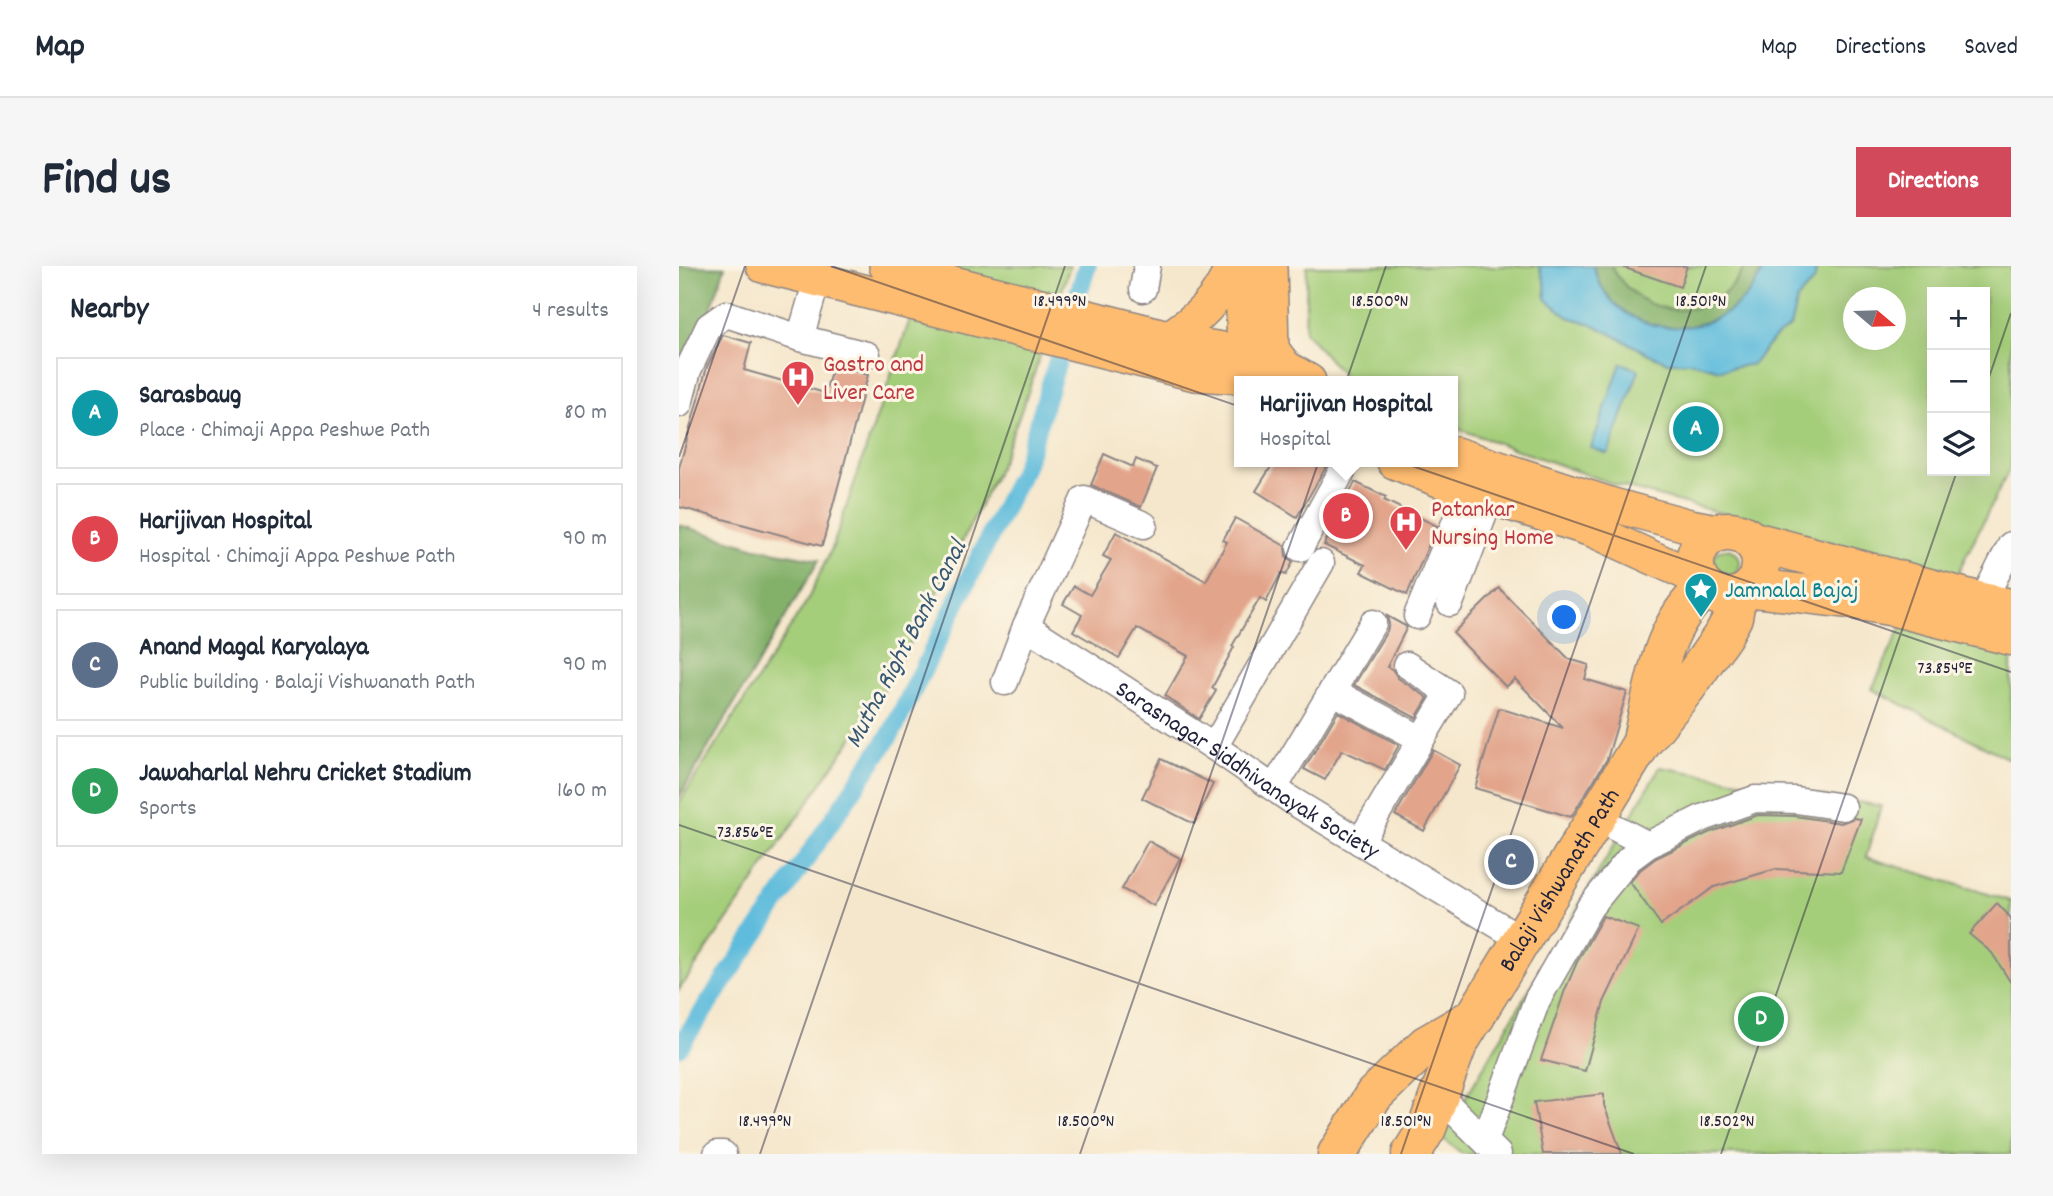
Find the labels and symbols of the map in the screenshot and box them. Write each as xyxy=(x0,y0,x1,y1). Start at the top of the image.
north arrow xyxy=(1843,287,1906,350)
text: 18.499°N xyxy=(1034,290,1086,315)
text: 18.500°N xyxy=(1352,290,1408,315)
text: 18.501°N xyxy=(1676,290,1726,315)
place label: Gastro and Liver Care xyxy=(823,349,924,411)
hospital icon: Gastro and Liver Care xyxy=(779,358,817,407)
pin: A xyxy=(1673,403,1719,455)
pin: B xyxy=(1323,490,1369,542)
place label: Patankar Nursing Home xyxy=(1431,494,1554,556)
hospital icon: Patankar Nursing Home xyxy=(1387,503,1425,552)
water label: Mutha Right Bank Canal xyxy=(837,532,978,755)
place icon: Jamnalal Bajaj xyxy=(1682,570,1720,619)
place label: Jamnalal Bajaj xyxy=(1725,575,1858,609)
your location xyxy=(1547,600,1581,634)
text: 73.854°E xyxy=(1918,657,1972,682)
street label: Sarasnagar Siddhivanayak Society xyxy=(1108,674,1386,870)
street label: Balaji Vishwanath Path xyxy=(1492,783,1630,979)
text: 73.856°E xyxy=(717,821,773,846)
pin: C xyxy=(1488,836,1534,888)
pin: D xyxy=(1738,993,1784,1045)
text: 18.499°N xyxy=(739,1110,791,1135)
text: 18.500°N xyxy=(1058,1110,1114,1135)
text: 18.501°N xyxy=(1381,1110,1431,1135)
text: 18.502°N xyxy=(1700,1110,1754,1135)

